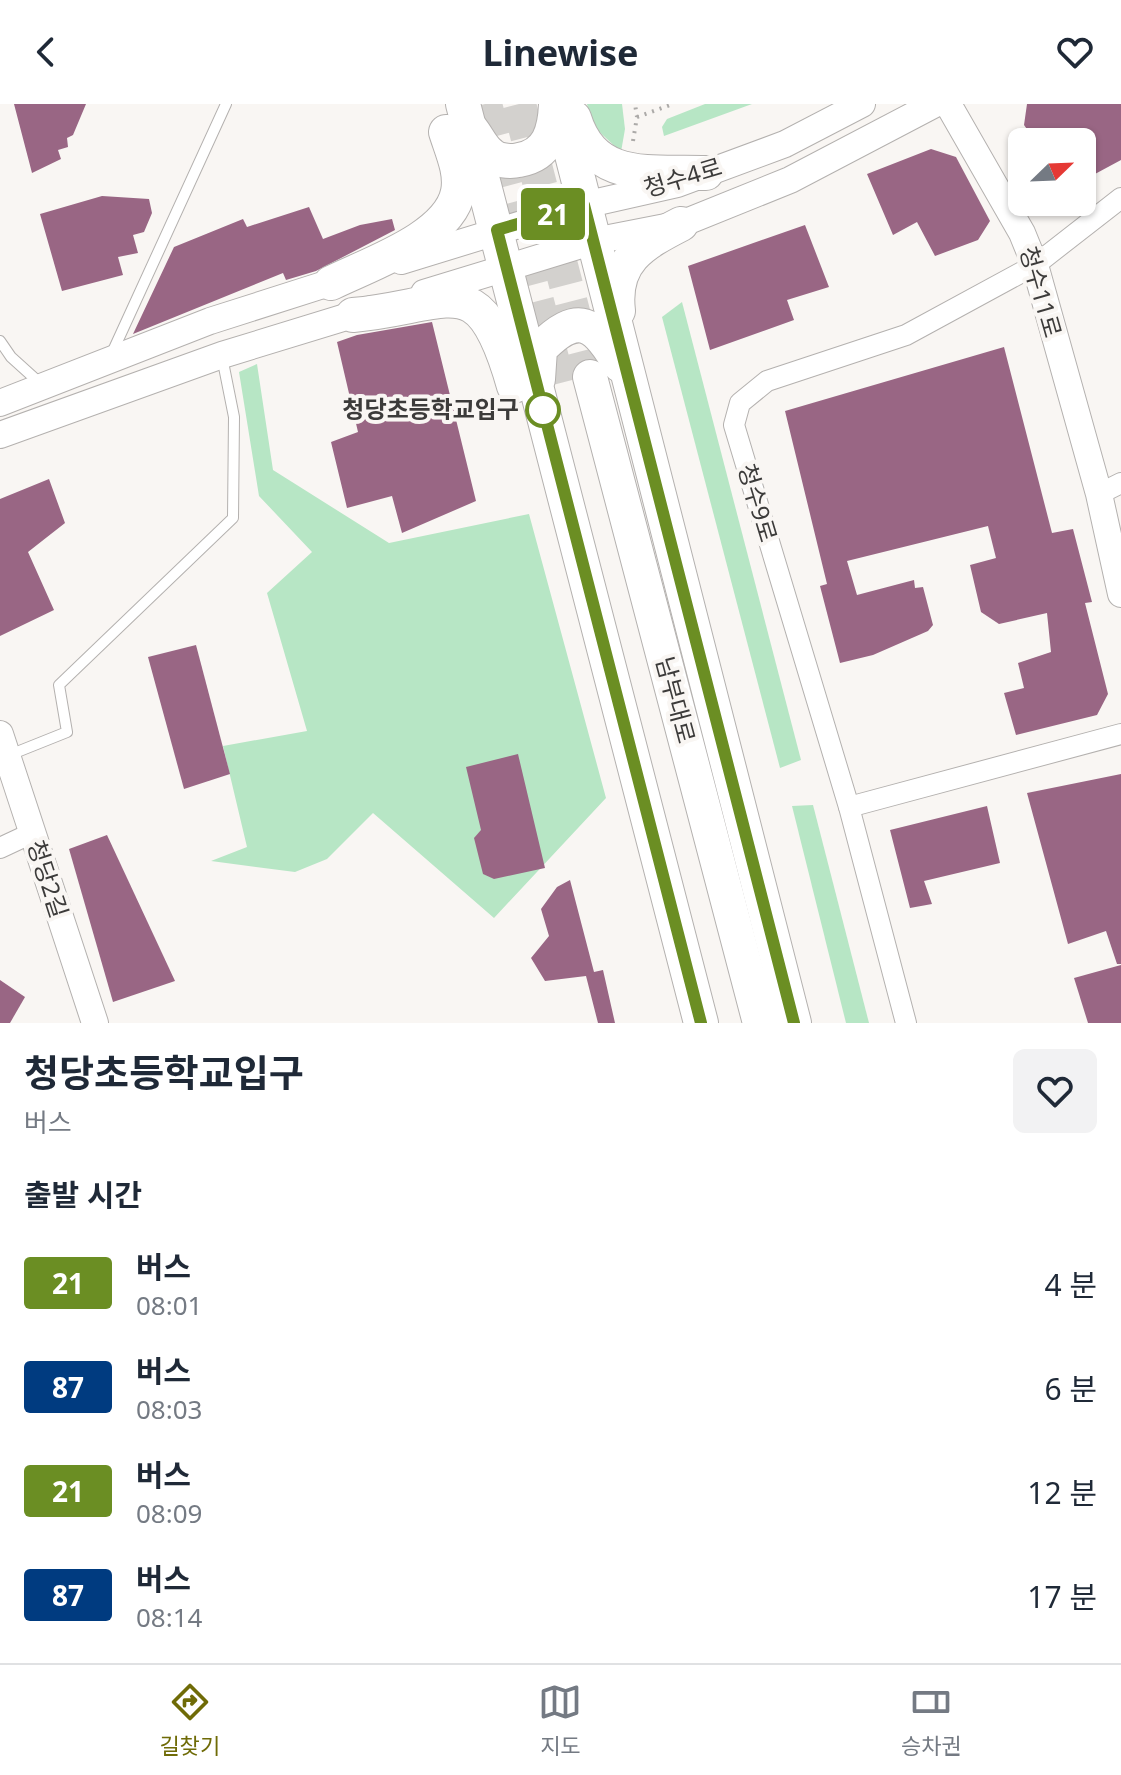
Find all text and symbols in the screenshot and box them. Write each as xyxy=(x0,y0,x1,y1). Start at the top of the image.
text: Linewise xyxy=(482,28,639,77)
icon: back xyxy=(24,30,68,74)
icon: heart xyxy=(1053,30,1097,74)
north arrow xyxy=(1008,128,1096,216)
map controls xyxy=(1008,128,1096,216)
street label: 청수4로 xyxy=(640,149,726,204)
line badge: 21 xyxy=(517,188,589,240)
text: 21 xyxy=(537,195,569,233)
street label: 청수11로 xyxy=(1013,242,1070,341)
place label: 청당초등학교입구 xyxy=(342,392,519,425)
marker: 청당초등학교입구 xyxy=(526,393,560,427)
street label: 청수9로 xyxy=(731,460,786,546)
street label: 남부대로 xyxy=(649,653,704,747)
street label: 청당2길 xyxy=(20,835,76,922)
text: 청당초등학교입구 xyxy=(24,1046,304,1098)
button: heart xyxy=(1013,1049,1097,1133)
text: 버스 xyxy=(24,1104,72,1140)
text: 출발 시간 xyxy=(24,1174,142,1215)
text: 버스 xyxy=(136,1246,191,1287)
text: 21 xyxy=(52,1264,84,1302)
text: 4 분 xyxy=(1044,1264,1097,1305)
text: 08:01 xyxy=(136,1287,202,1323)
text: 버스 xyxy=(136,1350,191,1391)
text: 87 xyxy=(52,1368,84,1406)
text: 6 분 xyxy=(1044,1368,1097,1409)
text: 08:03 xyxy=(136,1391,202,1427)
text: 버스 xyxy=(136,1454,191,1495)
text: 21 xyxy=(52,1472,84,1510)
text: 12 분 xyxy=(1027,1472,1097,1513)
text: 08:09 xyxy=(136,1495,202,1531)
text: 버스 xyxy=(136,1558,191,1599)
text: 87 xyxy=(52,1576,84,1614)
text: 17 분 xyxy=(1027,1576,1097,1617)
text: 08:14 xyxy=(136,1599,202,1635)
tab: 길찾기 xyxy=(159,1680,220,1760)
tab: 지도 xyxy=(538,1680,582,1760)
tab: 승차권 xyxy=(901,1680,962,1760)

